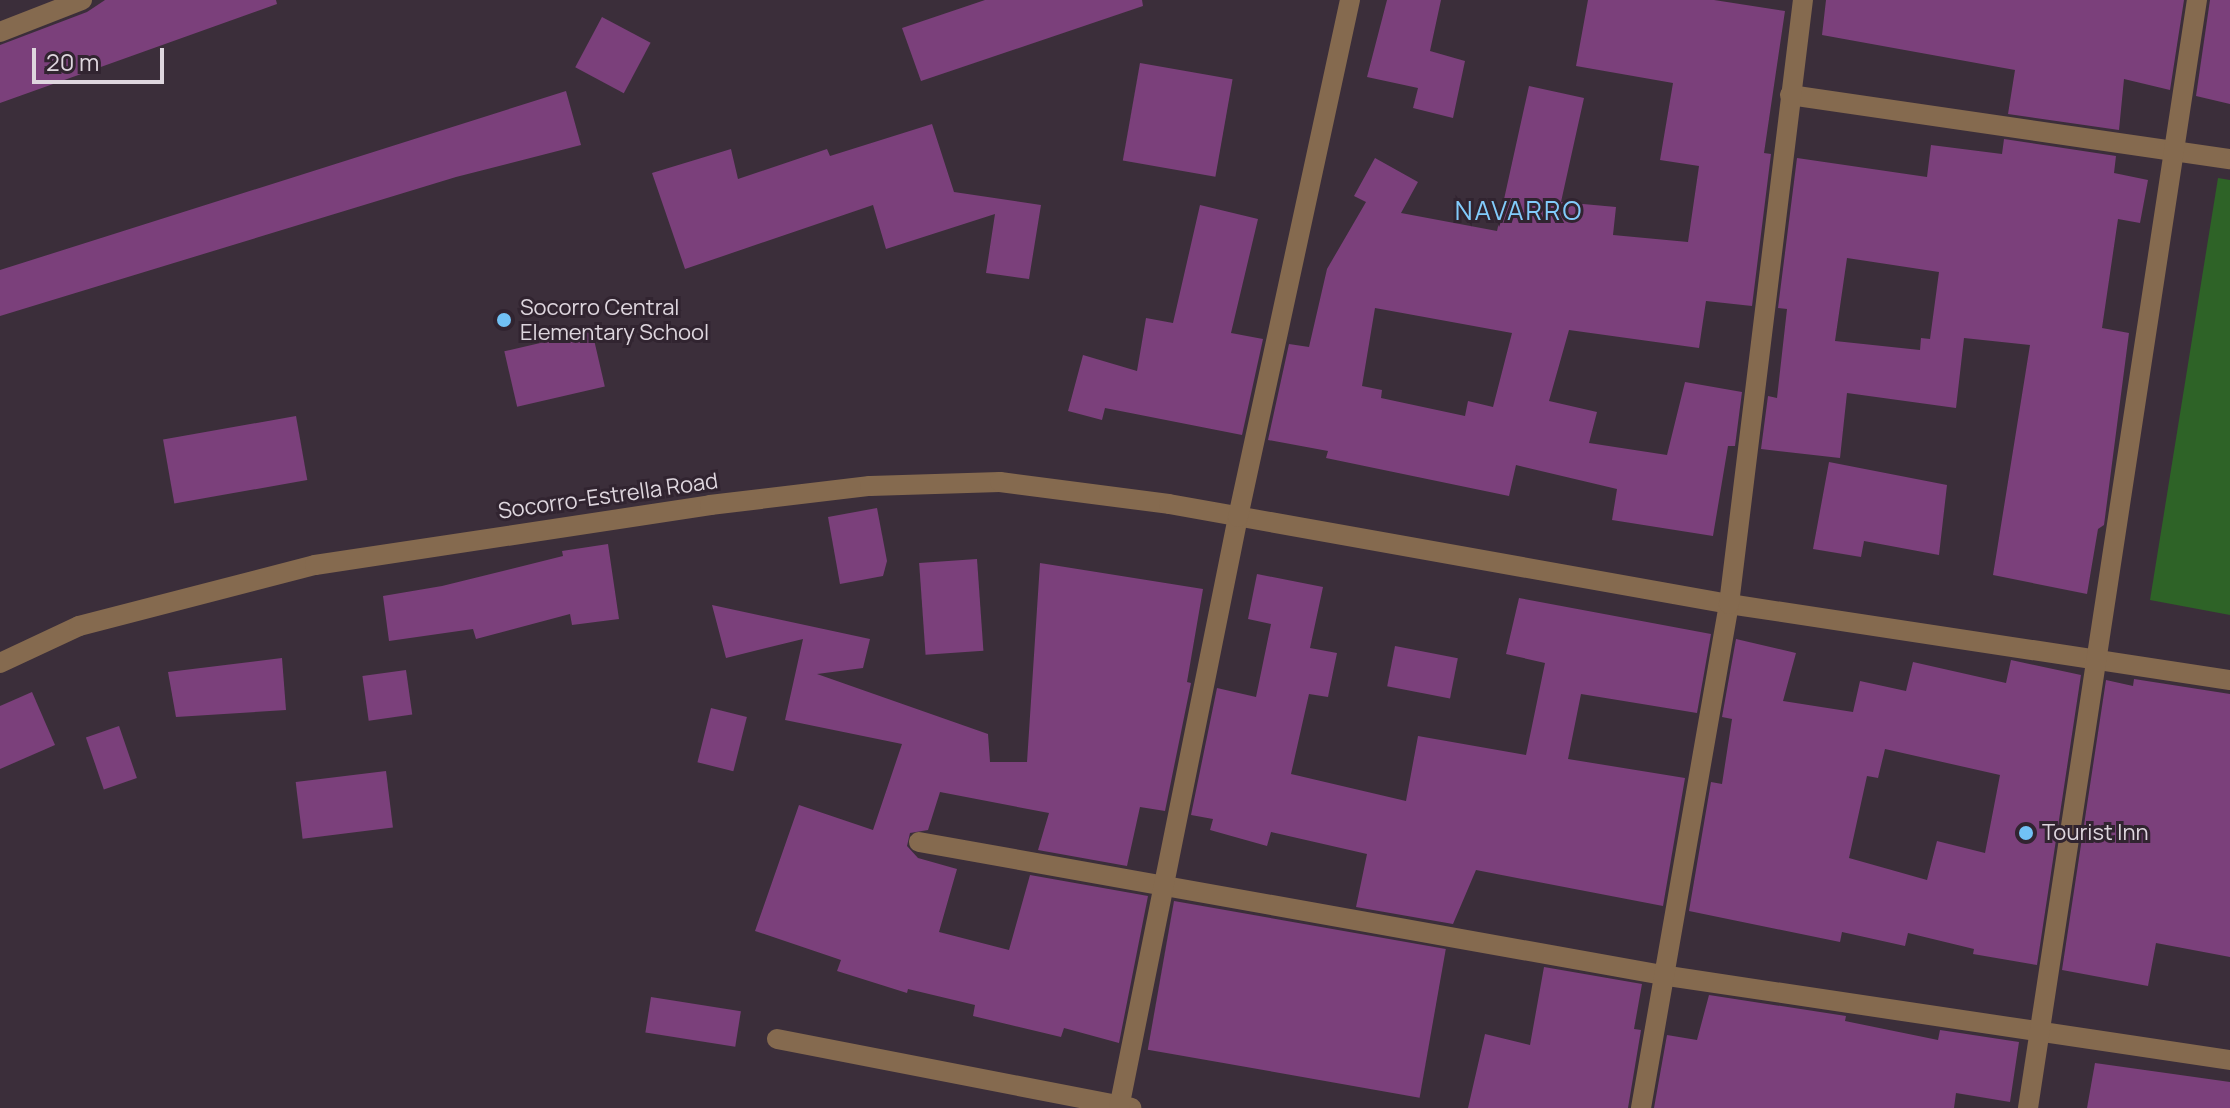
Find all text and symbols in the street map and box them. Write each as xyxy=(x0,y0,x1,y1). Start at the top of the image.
scale bar xyxy=(36,32,168,82)
text: 20 m xyxy=(46,45,99,78)
district label: NAVARRO xyxy=(1455,195,1583,227)
place label: Socorro Central Elementary School xyxy=(520,294,709,346)
marker: Socorro Central Elementary School xyxy=(495,311,513,329)
street label: Socorro-Estrella Road xyxy=(496,467,720,525)
place label: Tourist Inn xyxy=(2042,820,2149,846)
marker: Tourist Inn xyxy=(2017,824,2035,842)

